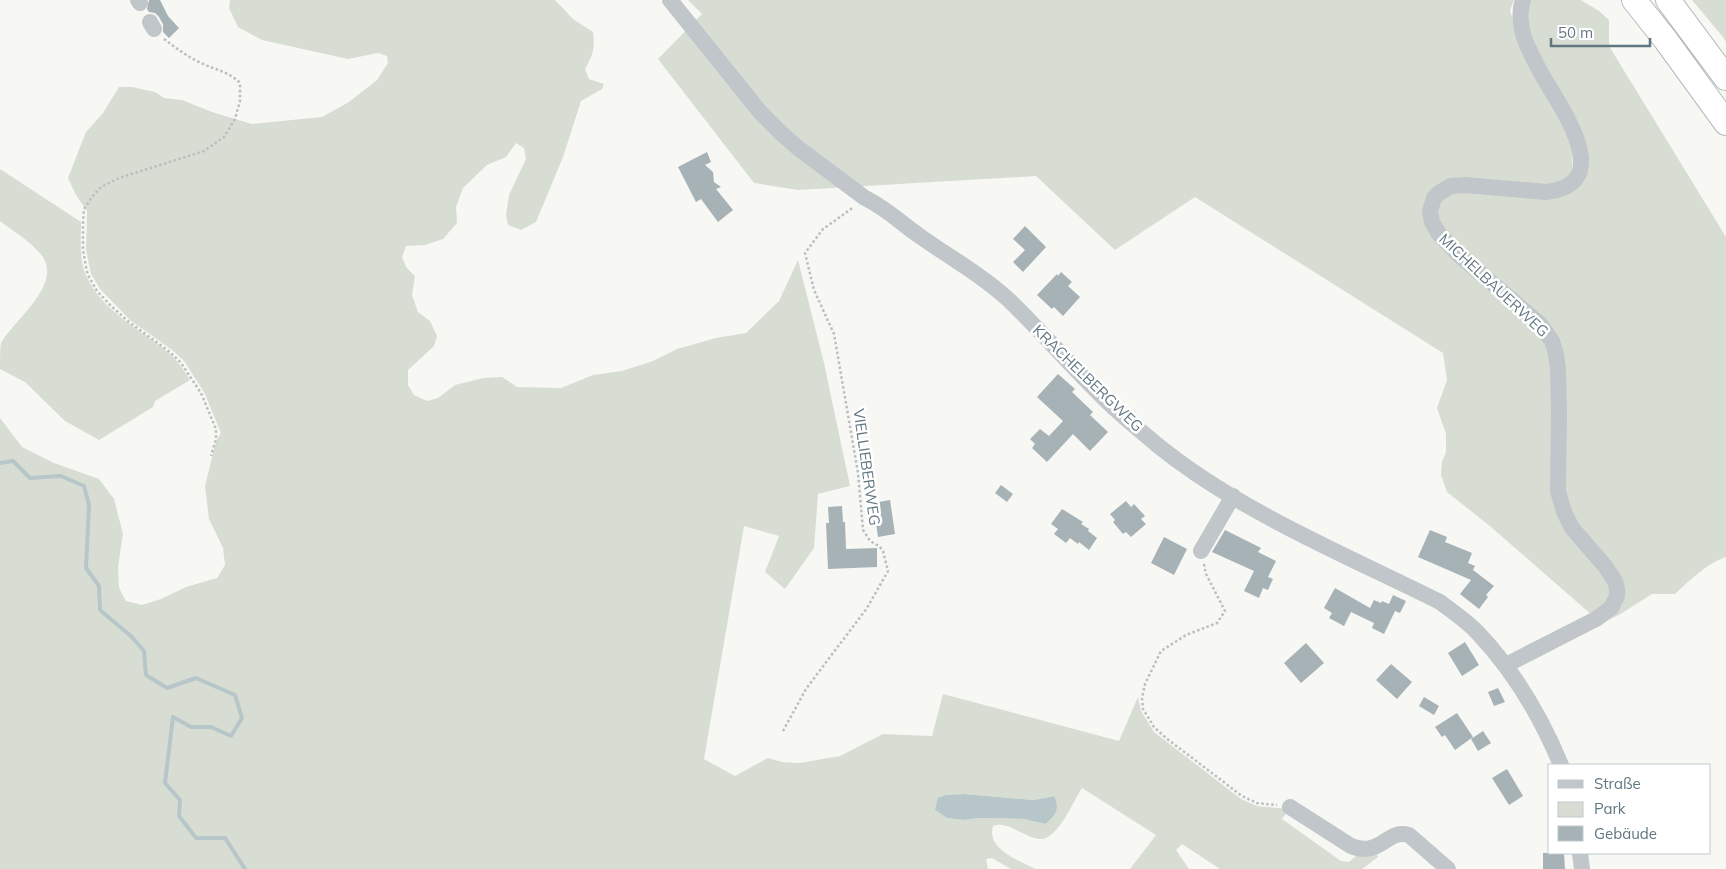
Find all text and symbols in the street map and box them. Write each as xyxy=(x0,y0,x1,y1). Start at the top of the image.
scale bar xyxy=(1551,15,1650,47)
text: 50 m xyxy=(1558,23,1593,42)
street label: MICHELBAUERWEG xyxy=(1435,229,1553,341)
street label: KRACHELBERGWEG xyxy=(1029,320,1147,436)
street label: VIELLIEBERWEG xyxy=(849,407,885,527)
legend xyxy=(1548,764,1711,854)
text: Straße xyxy=(1594,774,1641,793)
text: Park xyxy=(1594,799,1626,818)
text: Gebäude xyxy=(1594,824,1657,843)

